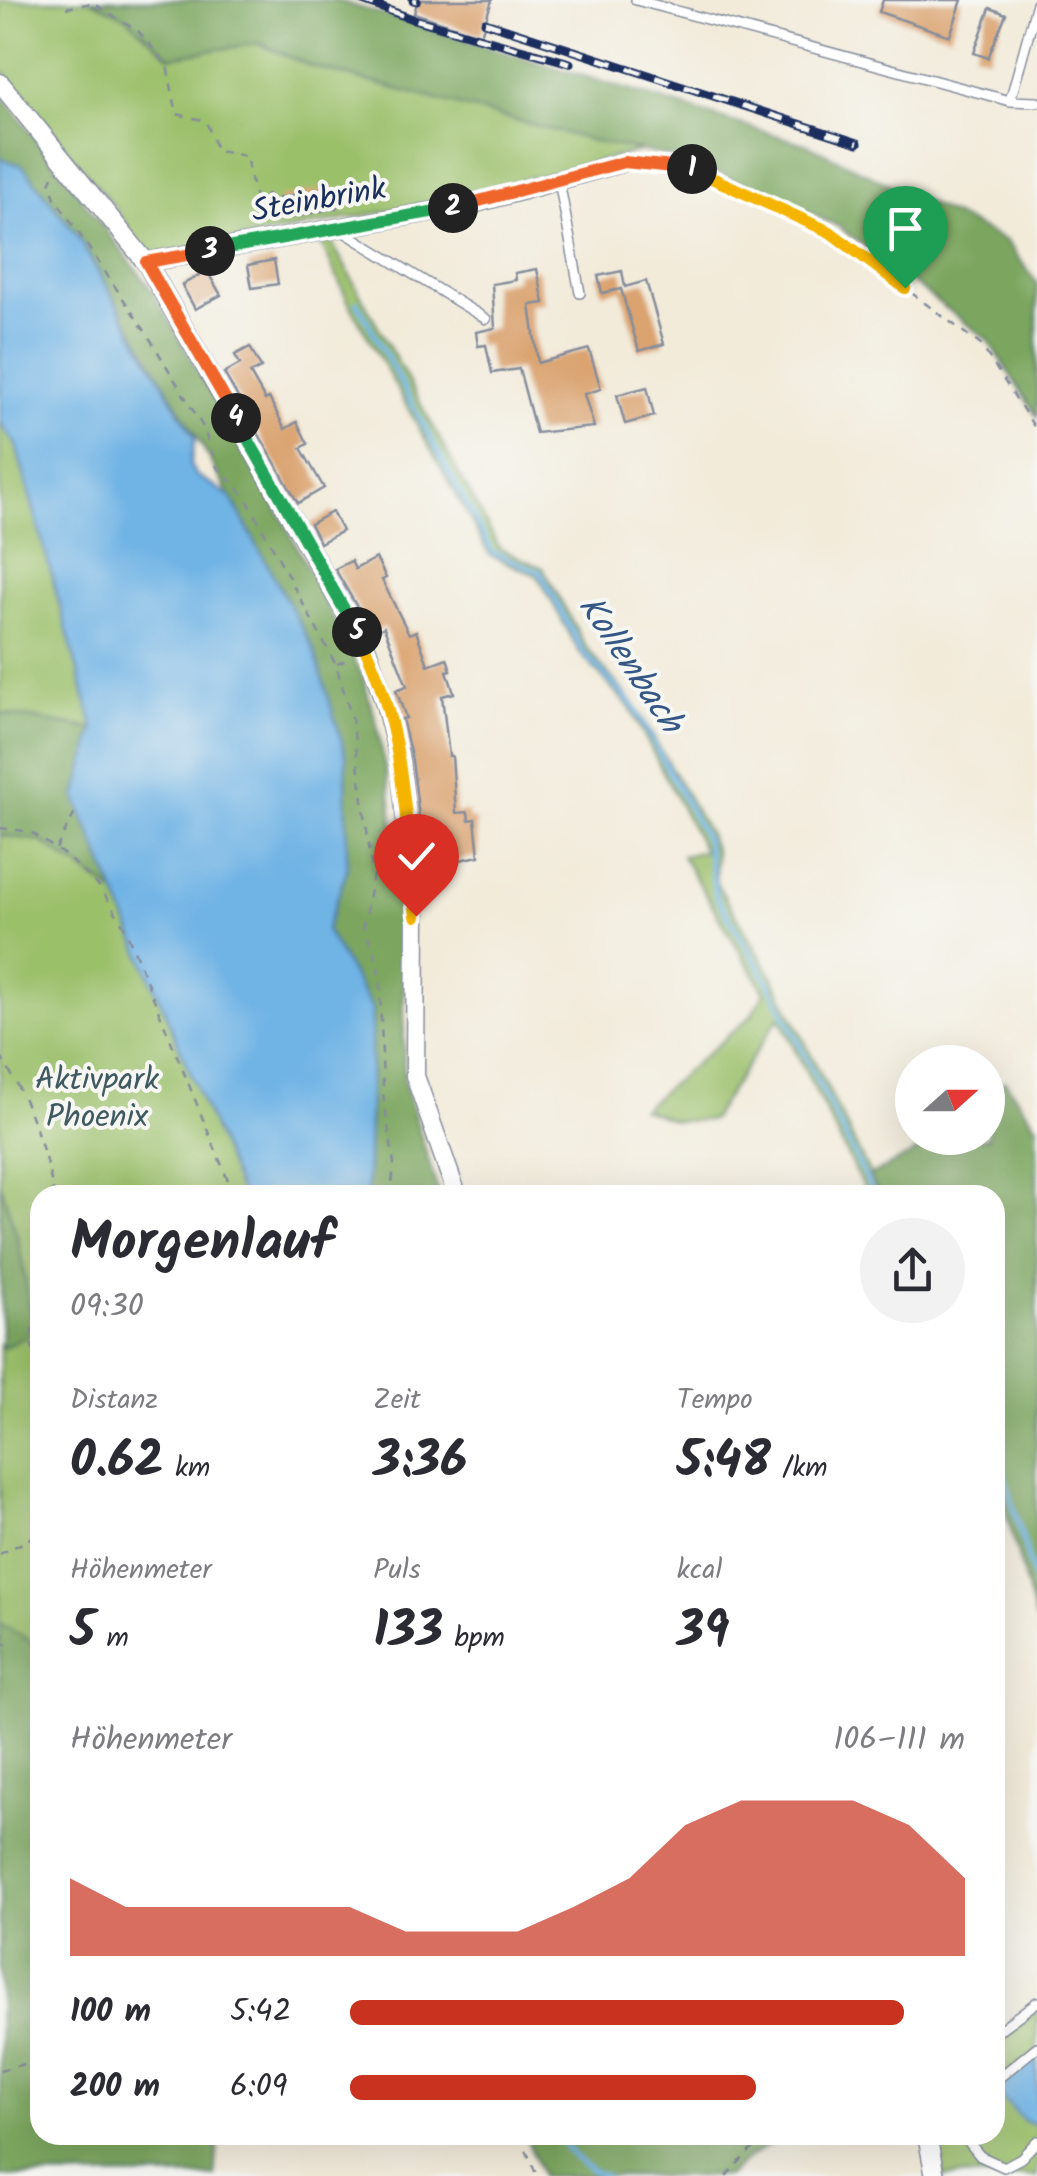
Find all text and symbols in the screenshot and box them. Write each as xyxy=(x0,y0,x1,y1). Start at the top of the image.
pin: 1 xyxy=(667,144,717,194)
text: 1 xyxy=(688,146,696,191)
street label: Steinbrink xyxy=(248,164,391,238)
pin: 2 xyxy=(428,183,478,233)
text: 2 xyxy=(445,185,461,230)
pin xyxy=(863,186,948,289)
icon: arrive xyxy=(878,201,933,256)
pin: 3 xyxy=(185,226,235,276)
text: 3 xyxy=(202,228,218,273)
pin: 4 xyxy=(211,393,261,443)
text: 4 xyxy=(228,395,244,440)
water label: Kollenbach xyxy=(562,584,698,749)
pin: 5 xyxy=(332,607,382,657)
text: 5 xyxy=(350,609,364,654)
pin xyxy=(374,814,459,917)
icon: check xyxy=(389,829,444,884)
north arrow xyxy=(895,1045,1005,1155)
map controls xyxy=(895,1045,1005,1155)
park label: Aktivpark Phoenix xyxy=(35,1055,160,1143)
text: Morgenlauf xyxy=(70,1201,334,1288)
button: share xyxy=(860,1218,965,1323)
text: 09:30 xyxy=(70,1282,144,1333)
text: Distanz xyxy=(70,1378,158,1423)
text: Zeit xyxy=(373,1378,421,1423)
text: Tempo xyxy=(677,1378,753,1423)
text: 0.62 xyxy=(70,1423,164,1503)
text: 3:36 xyxy=(373,1423,467,1503)
text: 5:48 xyxy=(677,1423,771,1503)
text: km xyxy=(164,1446,210,1491)
text: /km xyxy=(771,1446,828,1491)
text: Höhenmeter xyxy=(70,1548,212,1593)
text: Puls xyxy=(373,1548,421,1593)
text: kcal xyxy=(677,1548,722,1593)
text: 5 xyxy=(70,1593,95,1673)
text: 133 xyxy=(373,1593,443,1673)
text: 39 xyxy=(677,1593,729,1673)
text: m xyxy=(95,1616,129,1661)
text: bpm xyxy=(443,1616,505,1661)
text: Höhenmeter xyxy=(70,1715,232,1766)
text: 106–111 m xyxy=(833,1715,965,1766)
text: 100 m xyxy=(70,1987,151,2038)
text: 5:42 xyxy=(230,1987,291,2038)
text: 200 m xyxy=(70,2062,160,2113)
text: 6:09 xyxy=(230,2062,287,2113)

